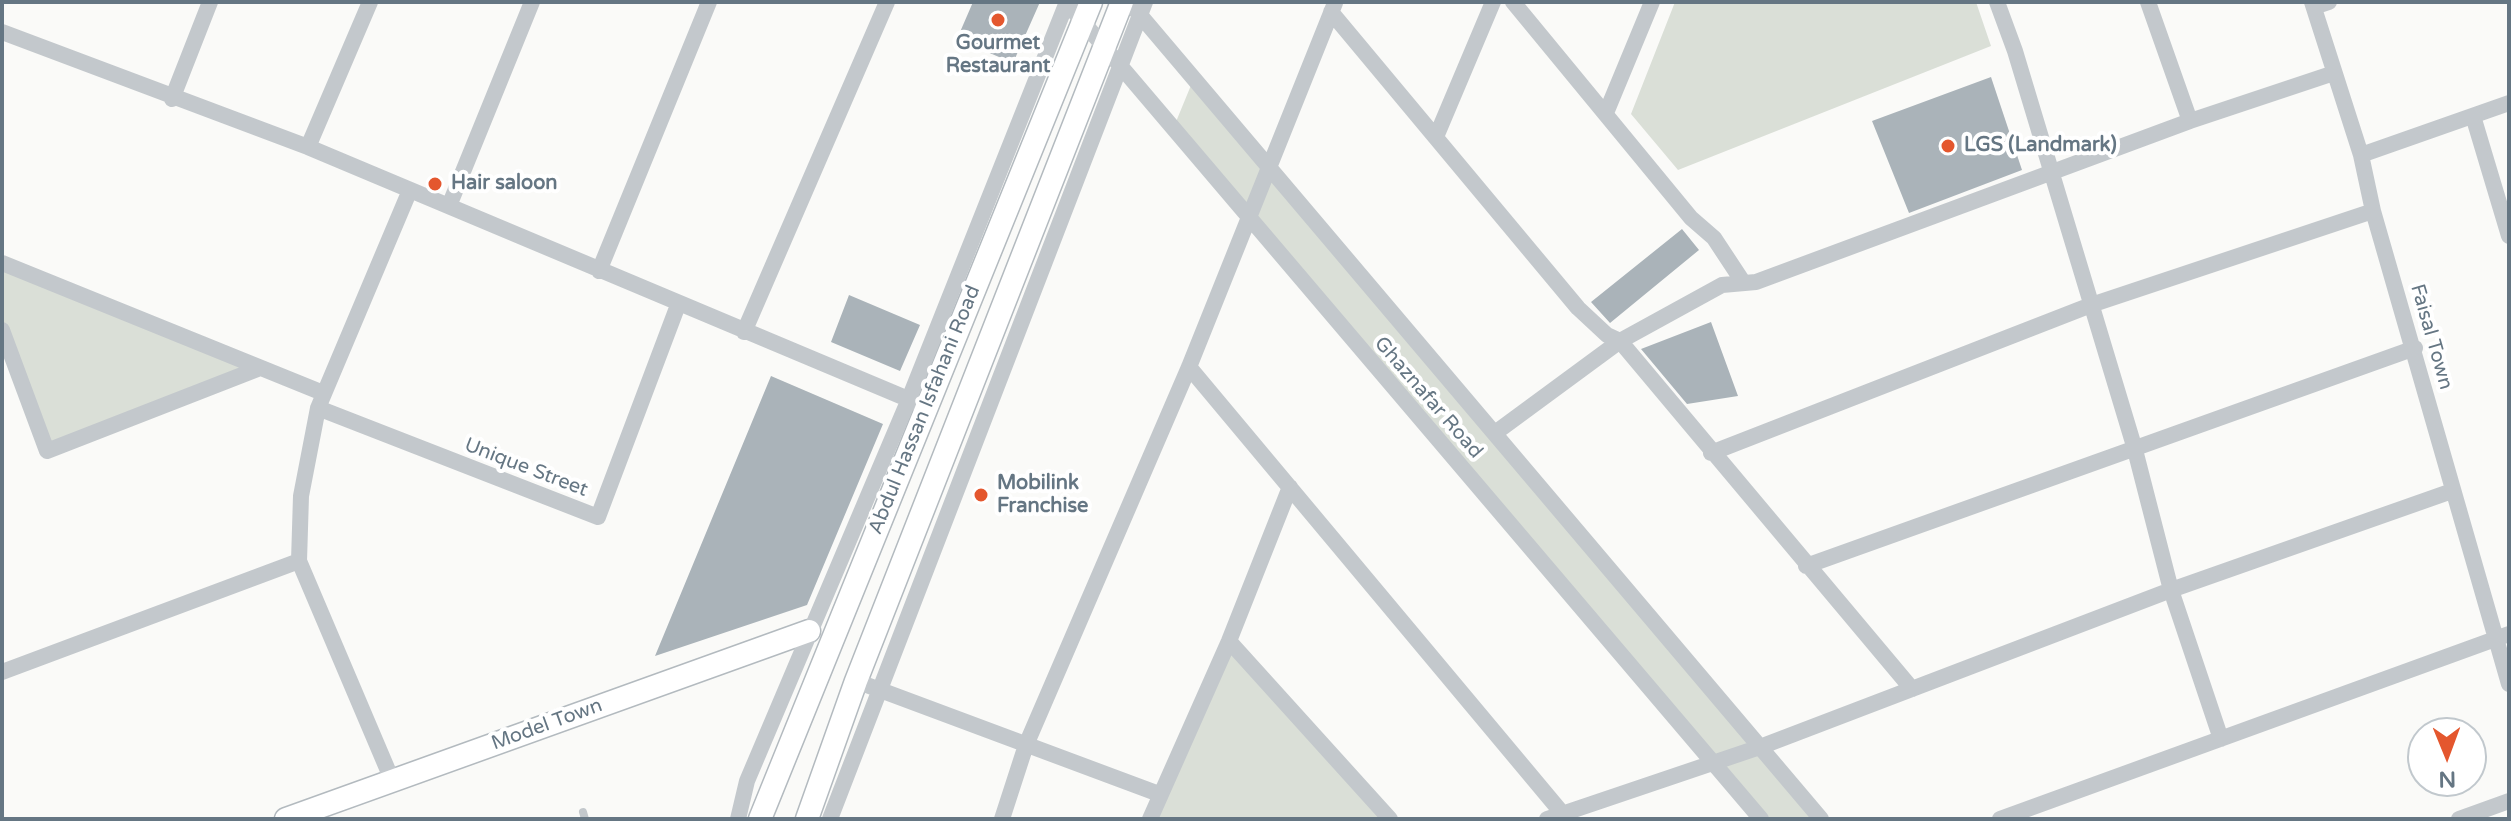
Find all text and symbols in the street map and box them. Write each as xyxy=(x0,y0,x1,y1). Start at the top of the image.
marker: Gourmet Restaurant xyxy=(989,11,1007,29)
place label: Gourmet Restaurant xyxy=(946,32,1050,79)
place label: LGS (Landmark) xyxy=(1964,134,2117,158)
marker: LGS (Landmark) xyxy=(1939,137,1957,155)
place label: Hair saloon xyxy=(451,172,557,196)
marker: Hair saloon xyxy=(426,175,444,193)
street label: Faisal Town xyxy=(2404,281,2458,393)
street label: Abdul Hassan Isfahani Road xyxy=(864,282,986,538)
street label: Ghaznafar Road xyxy=(1369,332,1487,464)
street label: Unique Street xyxy=(461,433,591,503)
place label: Mobilink Franchise xyxy=(997,472,1088,519)
marker: Mobilink Franchise xyxy=(972,486,990,504)
street label: Model Town xyxy=(488,694,606,756)
north arrow xyxy=(2407,717,2487,797)
text: N xyxy=(2438,766,2456,792)

